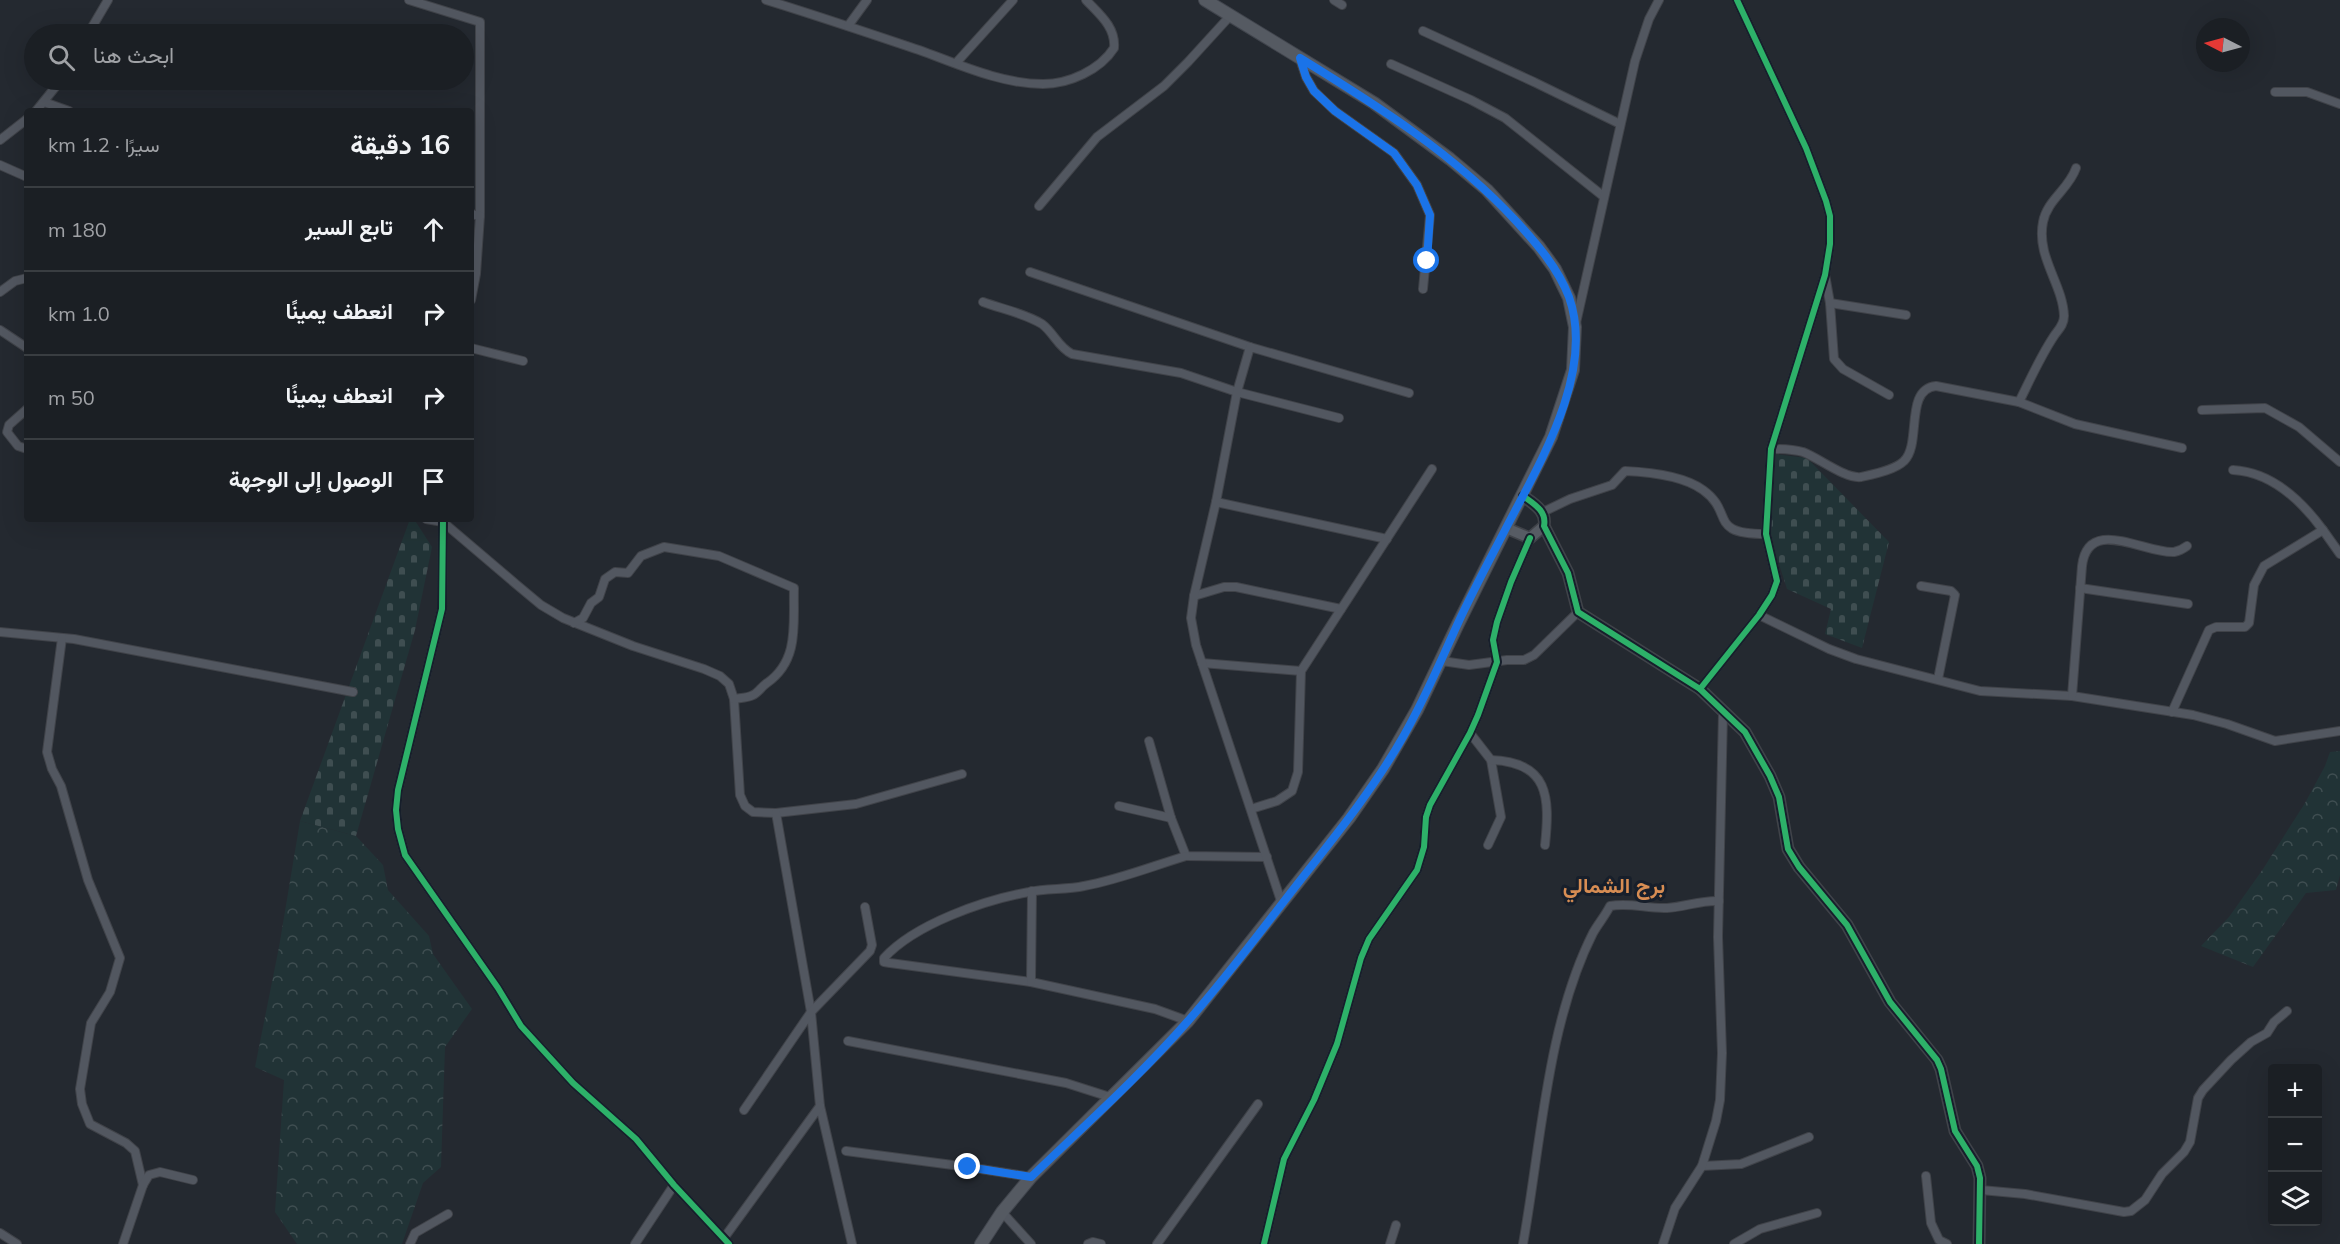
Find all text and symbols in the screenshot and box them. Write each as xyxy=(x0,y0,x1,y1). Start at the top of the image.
north arrow xyxy=(2196,18,2250,72)
search box xyxy=(24,24,474,90)
icon: search xyxy=(45,41,78,74)
text: ابحث هنا xyxy=(93,41,174,69)
text: 16 دقيقة xyxy=(350,128,450,161)
text: سيرًا · 1.2 km xyxy=(48,132,159,157)
text: تابع السير xyxy=(305,213,393,241)
icon: ahead xyxy=(417,213,450,246)
text: 180 m xyxy=(48,217,107,242)
route start xyxy=(1413,247,1439,273)
text: انعطف يمينًا xyxy=(286,297,393,325)
icon: right xyxy=(417,297,450,330)
text: 1.0 km xyxy=(48,301,110,326)
text: انعطف يمينًا xyxy=(286,381,393,409)
icon: right xyxy=(417,381,450,414)
text: 50 m xyxy=(48,385,95,410)
text: الوصول إلى الوجهة xyxy=(229,465,393,493)
icon: arrive xyxy=(417,465,450,498)
district label: برج الشمالي xyxy=(1563,872,1665,903)
map controls xyxy=(2268,1064,2322,1226)
button: + xyxy=(2268,1064,2322,1118)
button: − xyxy=(2268,1118,2322,1172)
route end xyxy=(954,1153,980,1179)
button: layers xyxy=(2268,1172,2322,1226)

